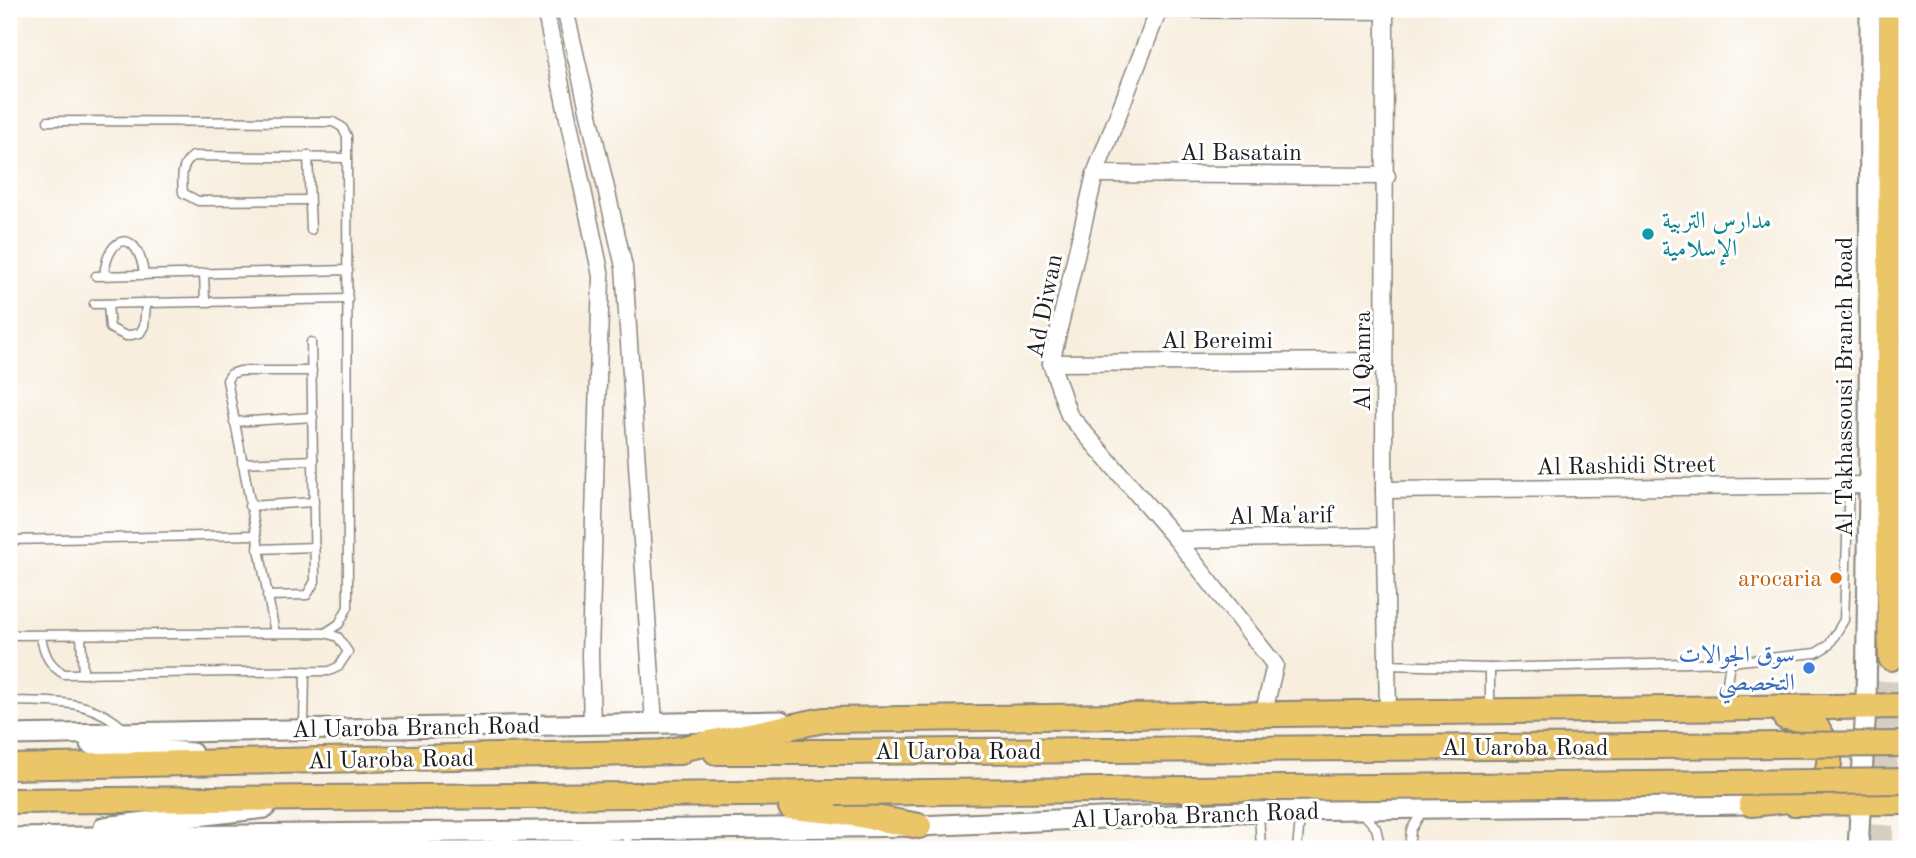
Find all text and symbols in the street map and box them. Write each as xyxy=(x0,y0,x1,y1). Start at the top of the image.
street label: Al Basatain xyxy=(1180,142,1302,166)
place label: مدارس التربية الإسلامية xyxy=(1662,210,1772,266)
marker: مدارس التربية الإسلامية xyxy=(1640,226,1656,242)
street label: Al Takhassousi Branch Road xyxy=(1834,237,1858,537)
street label: Ad Diwan xyxy=(1024,252,1068,360)
street label: Al Qamra xyxy=(1352,310,1376,411)
street label: Al Bereimi xyxy=(1161,330,1273,354)
street label: Al Rashidi Street xyxy=(1536,453,1716,481)
street label: Al Ma'arif xyxy=(1228,504,1335,530)
place label: arocaria xyxy=(1738,568,1822,592)
marker: arocaria xyxy=(1828,570,1844,586)
place label: سوق الجوالات التخصصي xyxy=(1678,644,1795,704)
marker: سوق الجوالات التخصصي xyxy=(1801,660,1817,676)
street label: Al Uaroba Branch Road xyxy=(292,715,540,743)
street label: Al Uaroba Road xyxy=(1441,737,1609,761)
street label: Al Uaroba Road xyxy=(874,741,1042,765)
street label: Al Uaroba Road xyxy=(307,748,475,774)
street label: Al Uaroba Branch Road xyxy=(1070,801,1320,833)

